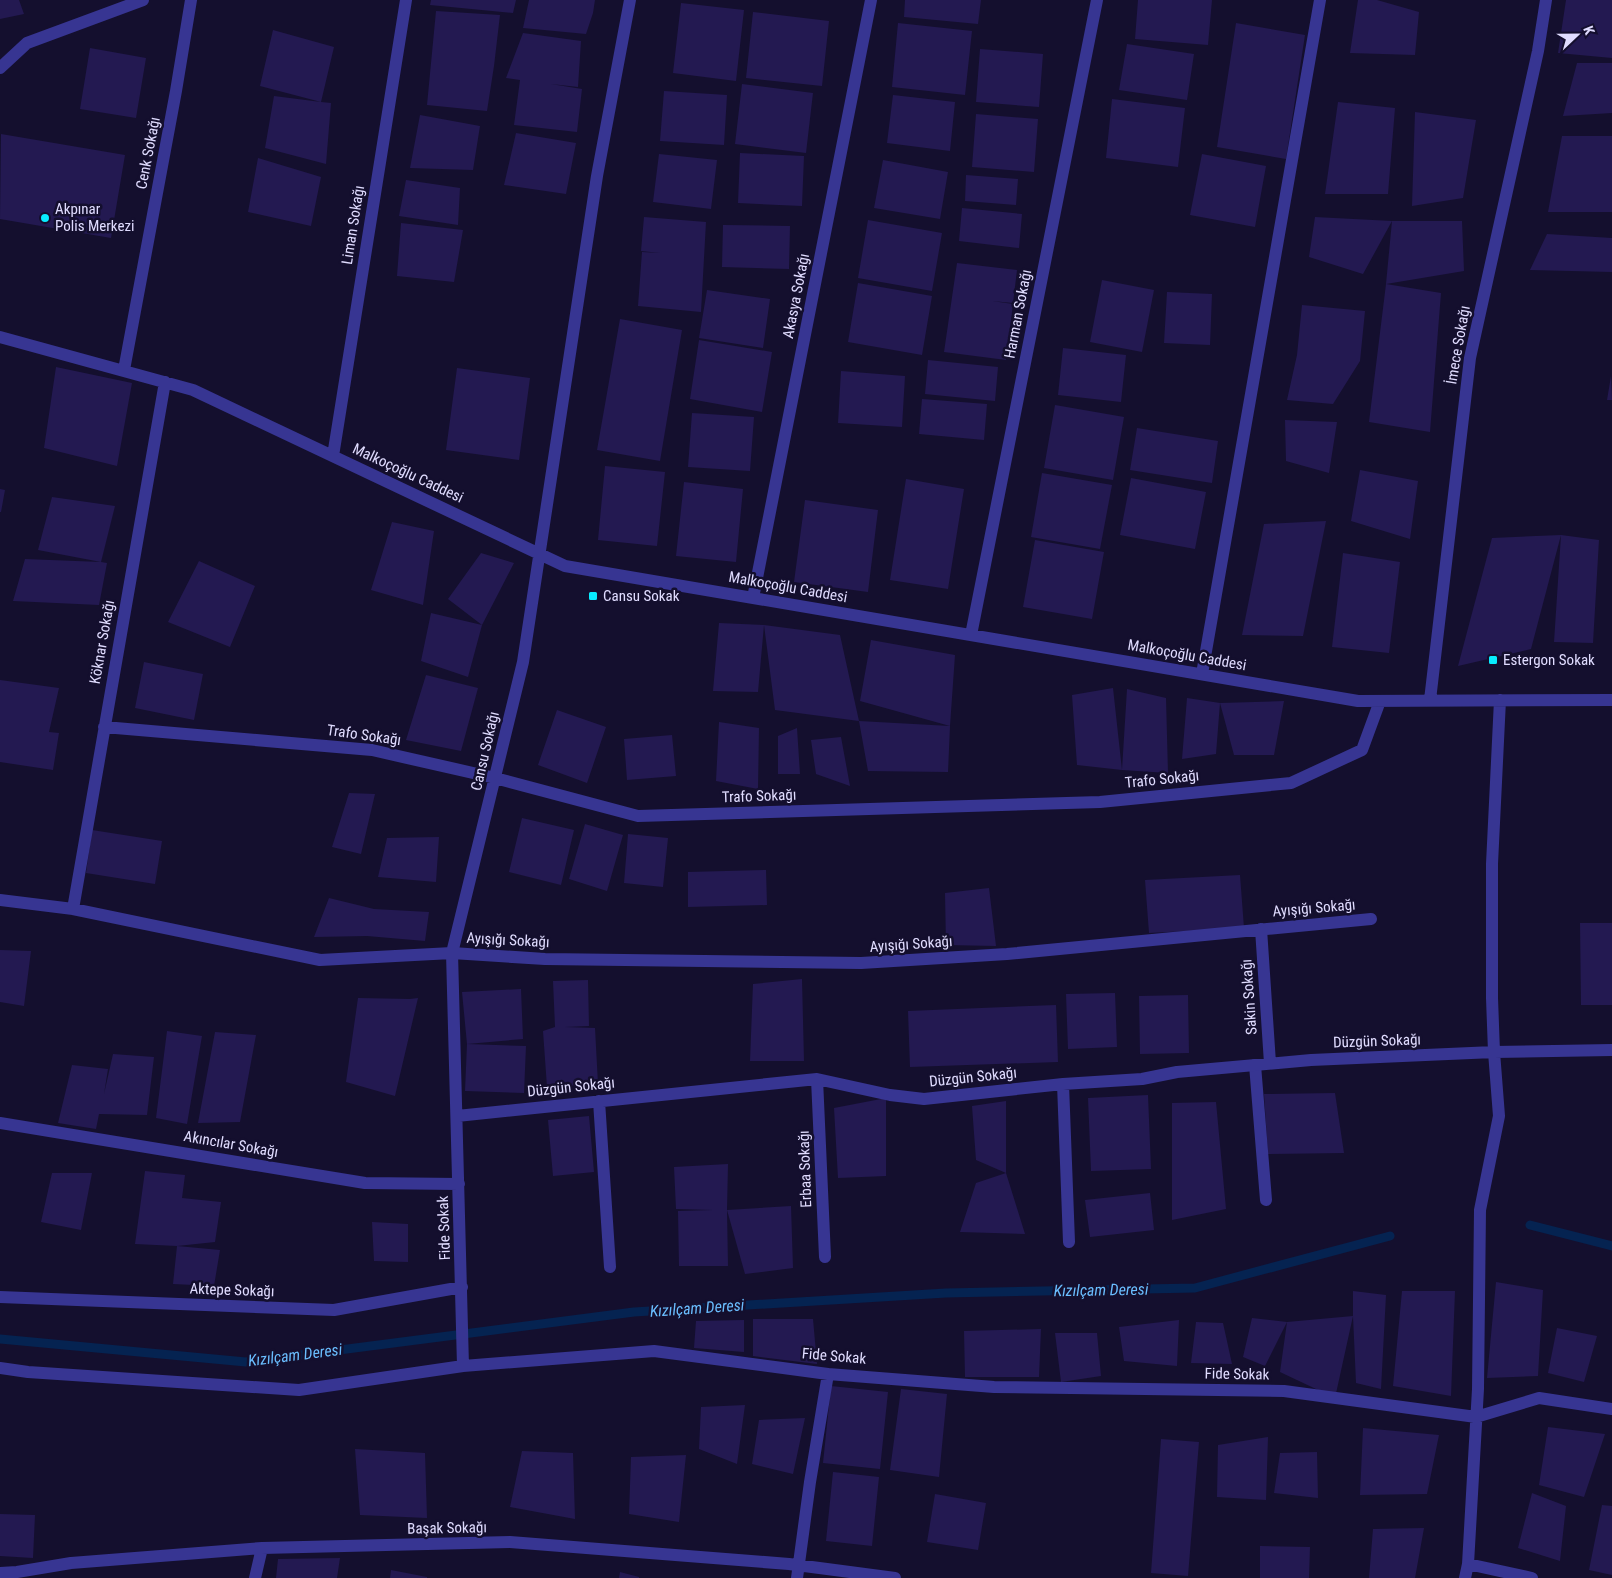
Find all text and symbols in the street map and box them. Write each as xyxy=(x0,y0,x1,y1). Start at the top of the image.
north arrow xyxy=(1552,10,1602,60)
text: K xyxy=(1580,24,1598,37)
street label: Cenk Sokağı xyxy=(132,115,164,191)
street label: Liman Sokağı xyxy=(338,184,368,266)
place label: Akpınar Polis Merkezi xyxy=(55,200,135,235)
marker: Akpınar Polis Merkezi xyxy=(39,212,51,224)
street label: Akasya Sokağı xyxy=(779,252,813,340)
street label: Harman Sokağı xyxy=(1001,268,1035,360)
street label: İmece Sokağı xyxy=(1442,304,1474,386)
street label: Malkoçoğlu Caddesi xyxy=(350,439,466,507)
street label: Malkoçoğlu Caddesi xyxy=(727,568,849,606)
place label: Cansu Sokak xyxy=(603,587,680,605)
marker: Cansu Sokak xyxy=(587,590,599,602)
street label: Köknar Sokağı xyxy=(86,599,118,685)
street label: Malkoçoğlu Caddesi xyxy=(1126,636,1248,674)
place label: Estergon Sokak xyxy=(1503,651,1595,669)
marker: Estergon Sokak xyxy=(1487,654,1499,666)
street label: Cansu Sokağı xyxy=(467,710,503,792)
street label: Trafo Sokağı xyxy=(326,721,402,749)
street label: Trafo Sokağı xyxy=(1124,766,1200,792)
street label: Trafo Sokağı xyxy=(721,786,797,806)
street label: Ayışığı Sokağı xyxy=(1272,895,1356,921)
street label: Ayışığı Sokağı xyxy=(466,929,550,951)
street label: Ayışığı Sokağı xyxy=(869,932,953,956)
street label: Sakin Sokağı xyxy=(1237,958,1261,1036)
street label: Düzgün Sokağı xyxy=(1333,1030,1421,1052)
street label: Düzgün Sokağı xyxy=(928,1063,1018,1091)
street label: Düzgün Sokağı xyxy=(526,1073,616,1101)
street label: Akıncılar Sokağı xyxy=(182,1127,280,1161)
street label: Erbaa Sokağı xyxy=(795,1130,815,1208)
street label: Fide Sokak xyxy=(434,1195,454,1261)
street label: Aktepe Sokağı xyxy=(189,1280,275,1300)
water label: Kızılçam Deresi xyxy=(1053,1280,1149,1300)
water label: Kızılçam Deresi xyxy=(649,1295,745,1321)
water label: Kızılçam Deresi xyxy=(247,1340,344,1370)
street label: Fide Sokak xyxy=(801,1344,867,1368)
street label: Fide Sokak xyxy=(1205,1364,1270,1384)
street label: Başak Sokağı xyxy=(407,1518,487,1538)

